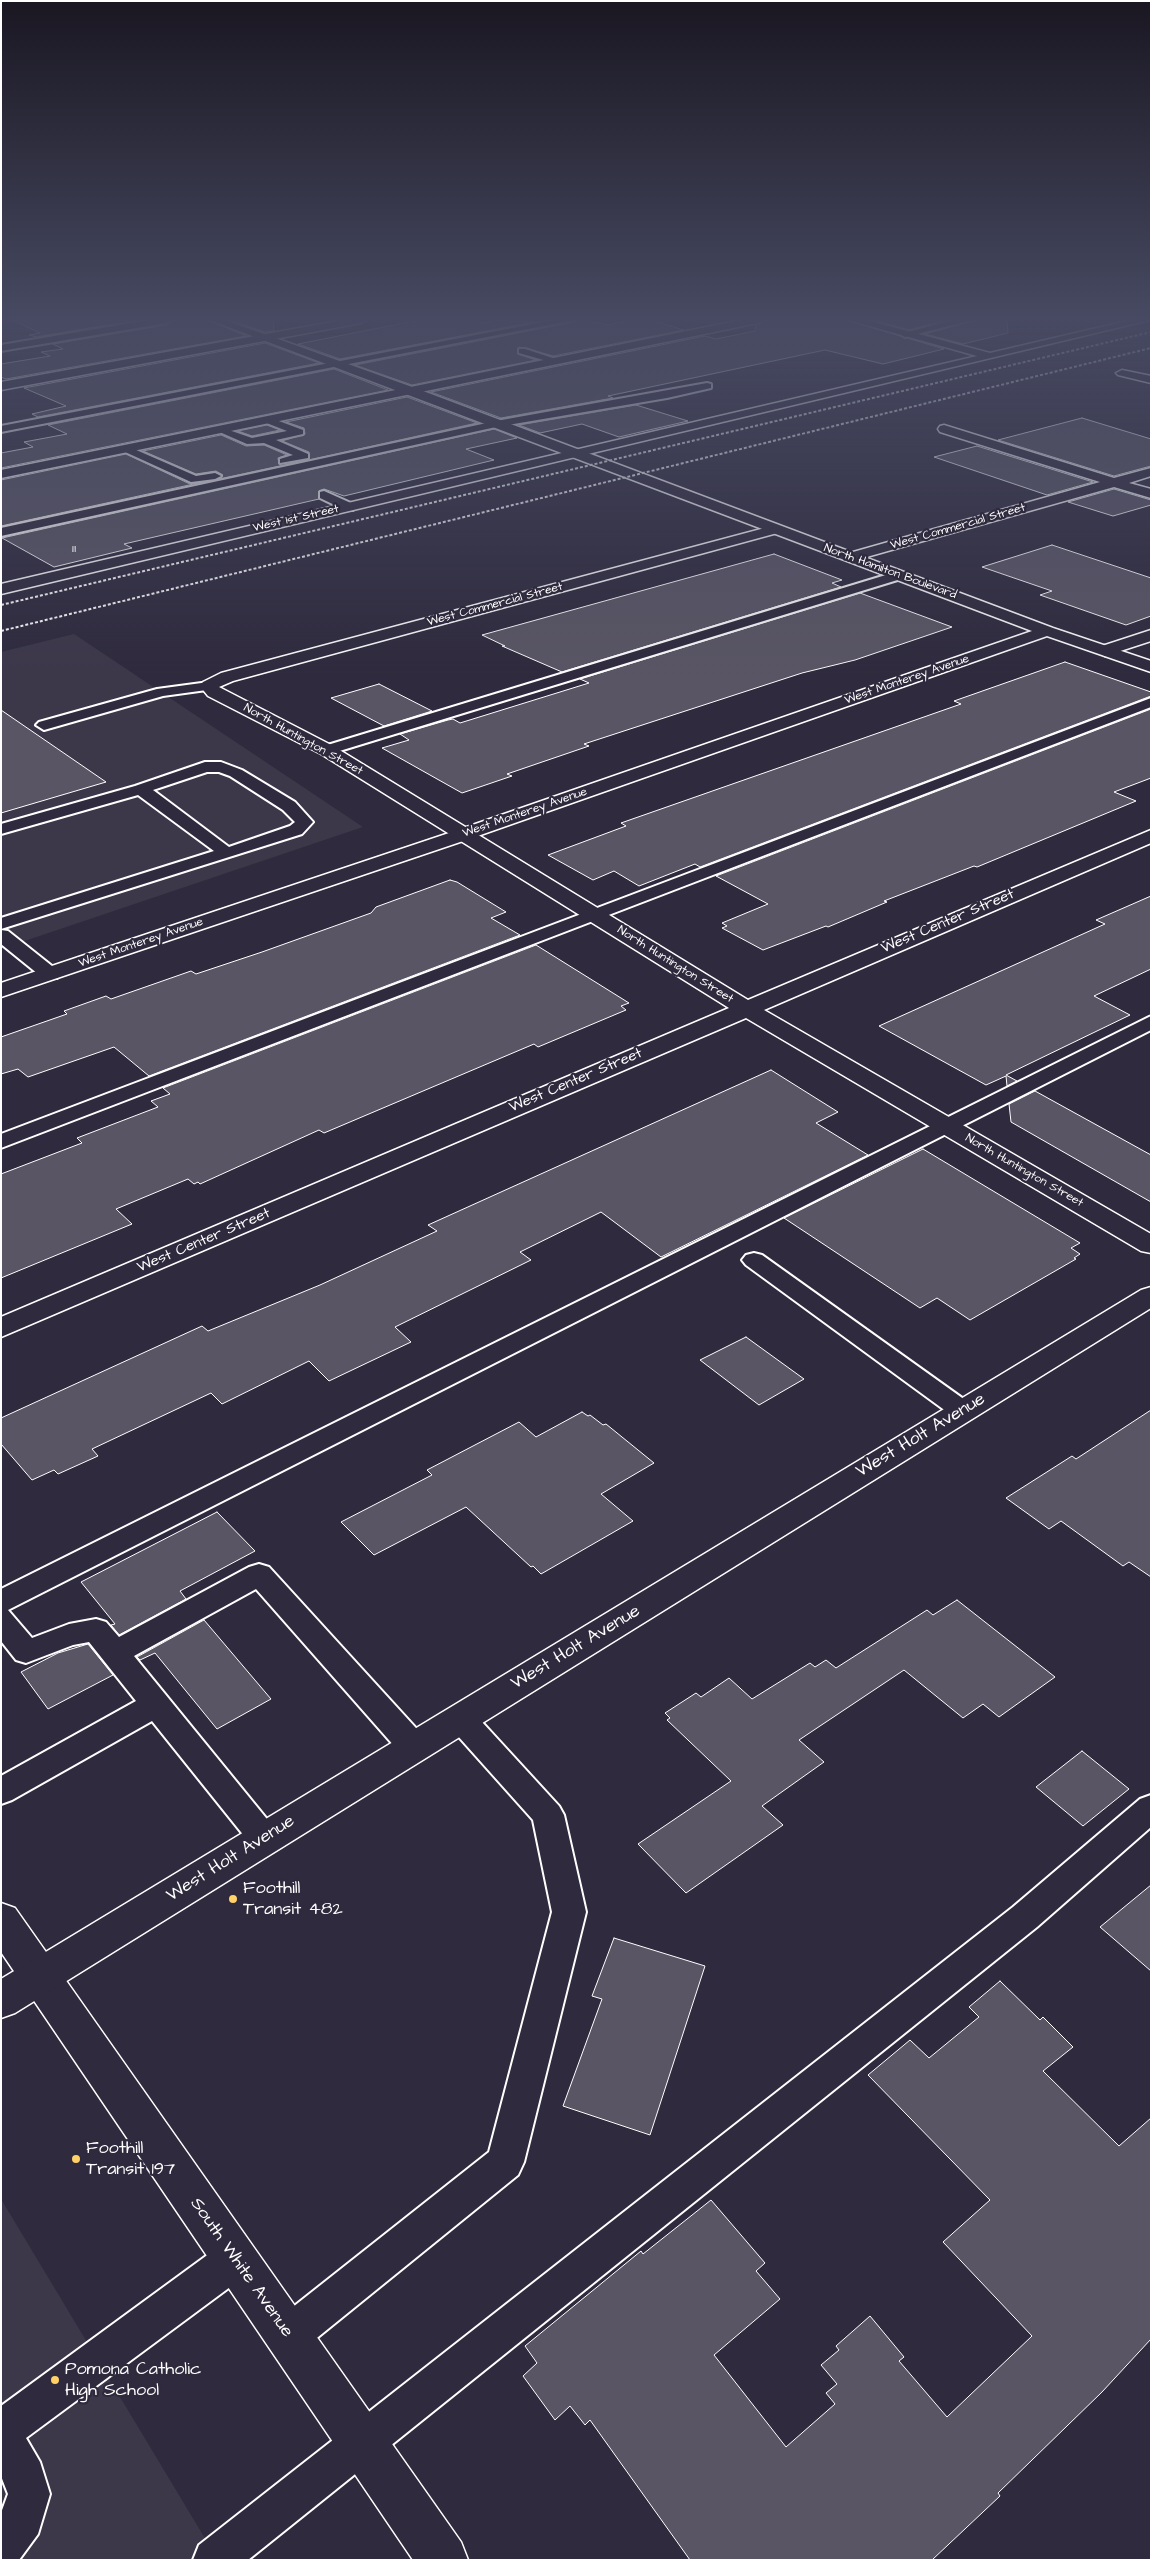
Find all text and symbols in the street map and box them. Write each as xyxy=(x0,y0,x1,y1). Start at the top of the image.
street label: West Commercial Street xyxy=(889,501,1027,553)
street label: West 1st Street xyxy=(252,502,340,536)
street label: North Hamilton Boulevard xyxy=(822,541,958,603)
house number: 111 xyxy=(72,543,76,557)
street label: West Commercial Street xyxy=(426,580,564,630)
street label: West Monterey Avenue xyxy=(843,652,971,708)
street label: North Huntington Street xyxy=(241,701,365,779)
street label: West Monterey Avenue xyxy=(461,785,589,841)
street label: West Center Street xyxy=(879,886,1017,958)
street label: West Monterey Avenue xyxy=(77,915,205,971)
street label: North Huntington Street xyxy=(614,923,736,1007)
street label: West Center Street xyxy=(507,1045,645,1117)
street label: North Huntington Street xyxy=(962,1131,1086,1211)
street label: West Center Street xyxy=(135,1205,273,1277)
street label: West Holt Avenue xyxy=(852,1389,990,1483)
street label: West Holt Avenue xyxy=(507,1601,645,1695)
street label: West Holt Avenue xyxy=(163,1811,299,1907)
place label: Foothill Transit 482 xyxy=(243,1878,343,1920)
marker: Foothill Transit 482 xyxy=(227,1893,239,1905)
place label: Foothill Transit 197 xyxy=(86,2138,175,2180)
marker: Foothill Transit 197 xyxy=(70,2153,82,2165)
street label: South White Avenue xyxy=(185,2194,297,2342)
place label: Pomona Catholic High School xyxy=(65,2359,201,2402)
marker: Pomona Catholic High School xyxy=(49,2374,61,2386)

